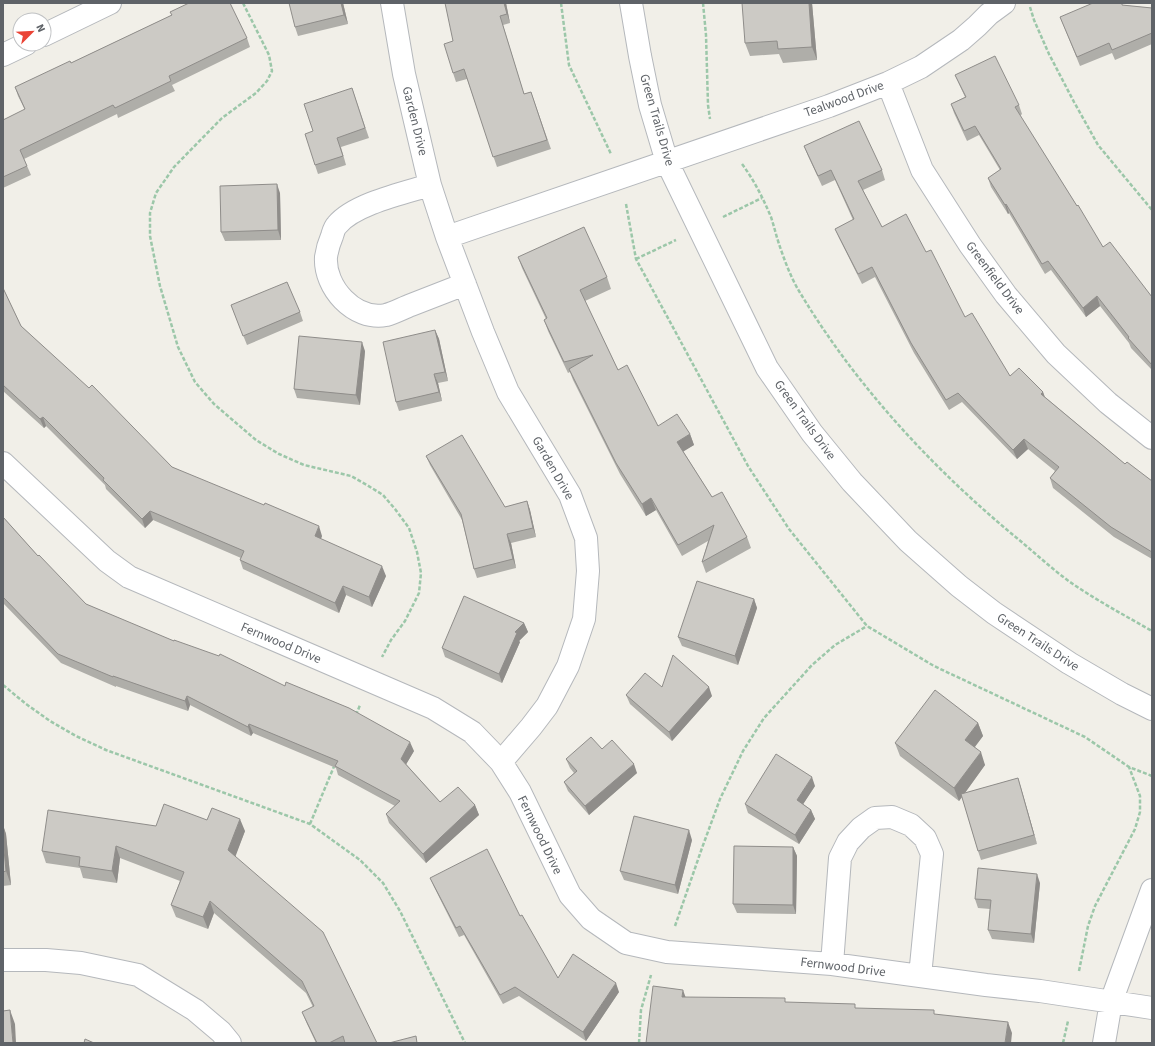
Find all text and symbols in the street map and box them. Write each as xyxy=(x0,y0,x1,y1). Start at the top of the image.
north arrow xyxy=(12,12,52,52)
text: N xyxy=(32,22,49,35)
street label: Green Trails Drive xyxy=(635,72,679,168)
street label: Tealwood Drive xyxy=(802,76,886,122)
street label: Garden Drive xyxy=(398,85,432,157)
street label: Greenfield Drive xyxy=(962,238,1028,318)
street label: Green Trails Drive xyxy=(770,376,840,464)
street label: Garden Drive xyxy=(528,433,578,503)
street label: Green Trails Drive xyxy=(993,609,1083,675)
street label: Fernwood Drive xyxy=(238,618,324,668)
street label: Fernwood Drive xyxy=(513,793,567,877)
street label: Fernwood Drive xyxy=(799,953,887,981)

